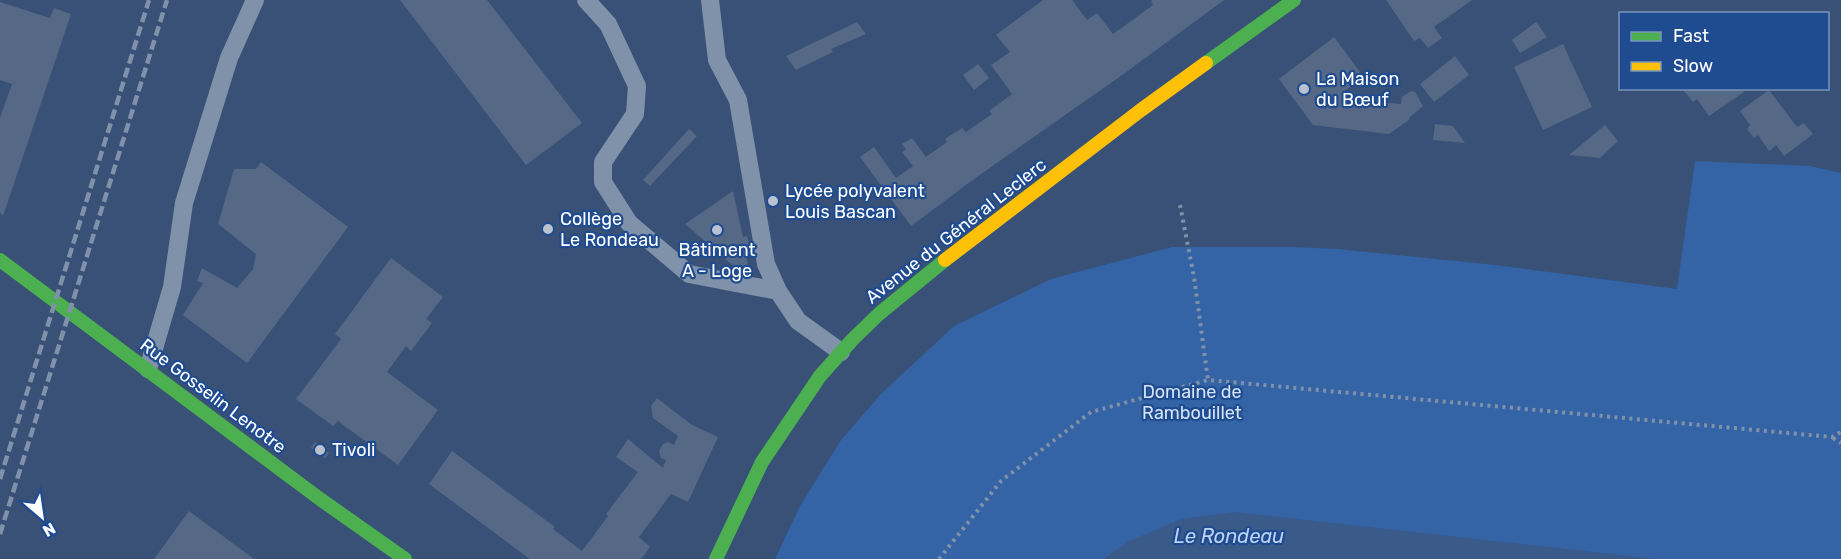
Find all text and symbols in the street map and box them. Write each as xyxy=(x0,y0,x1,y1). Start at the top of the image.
legend xyxy=(1619,12,1829,90)
text: Fast xyxy=(1673,25,1709,47)
text: Slow xyxy=(1673,55,1713,77)
place label: La Maison du Bœuf xyxy=(1316,68,1399,111)
marker: La Maison du Bœuf xyxy=(1297,82,1311,96)
street label: Avenue du Général Leclerc xyxy=(861,154,1051,308)
place label: Lycée polyvalent Louis Bascan xyxy=(785,180,925,223)
marker: Lycée polyvalent Louis Bascan xyxy=(766,194,780,208)
place label: Collège Le Rondeau xyxy=(560,208,659,251)
marker: Collège Le Rondeau xyxy=(541,222,555,236)
marker: Bâtiment A - Loge xyxy=(710,223,724,237)
place label: Bâtiment A - Loge xyxy=(678,239,756,282)
street label: Rue Gosselin Lenotre xyxy=(136,334,290,458)
park label: Domaine de Rambouillet xyxy=(1142,381,1242,424)
place label: Tivoli xyxy=(332,439,375,461)
marker: Tivoli xyxy=(313,443,327,457)
north arrow xyxy=(12,487,72,547)
text: N xyxy=(39,519,59,541)
water label: Le Rondeau xyxy=(1174,524,1284,548)

